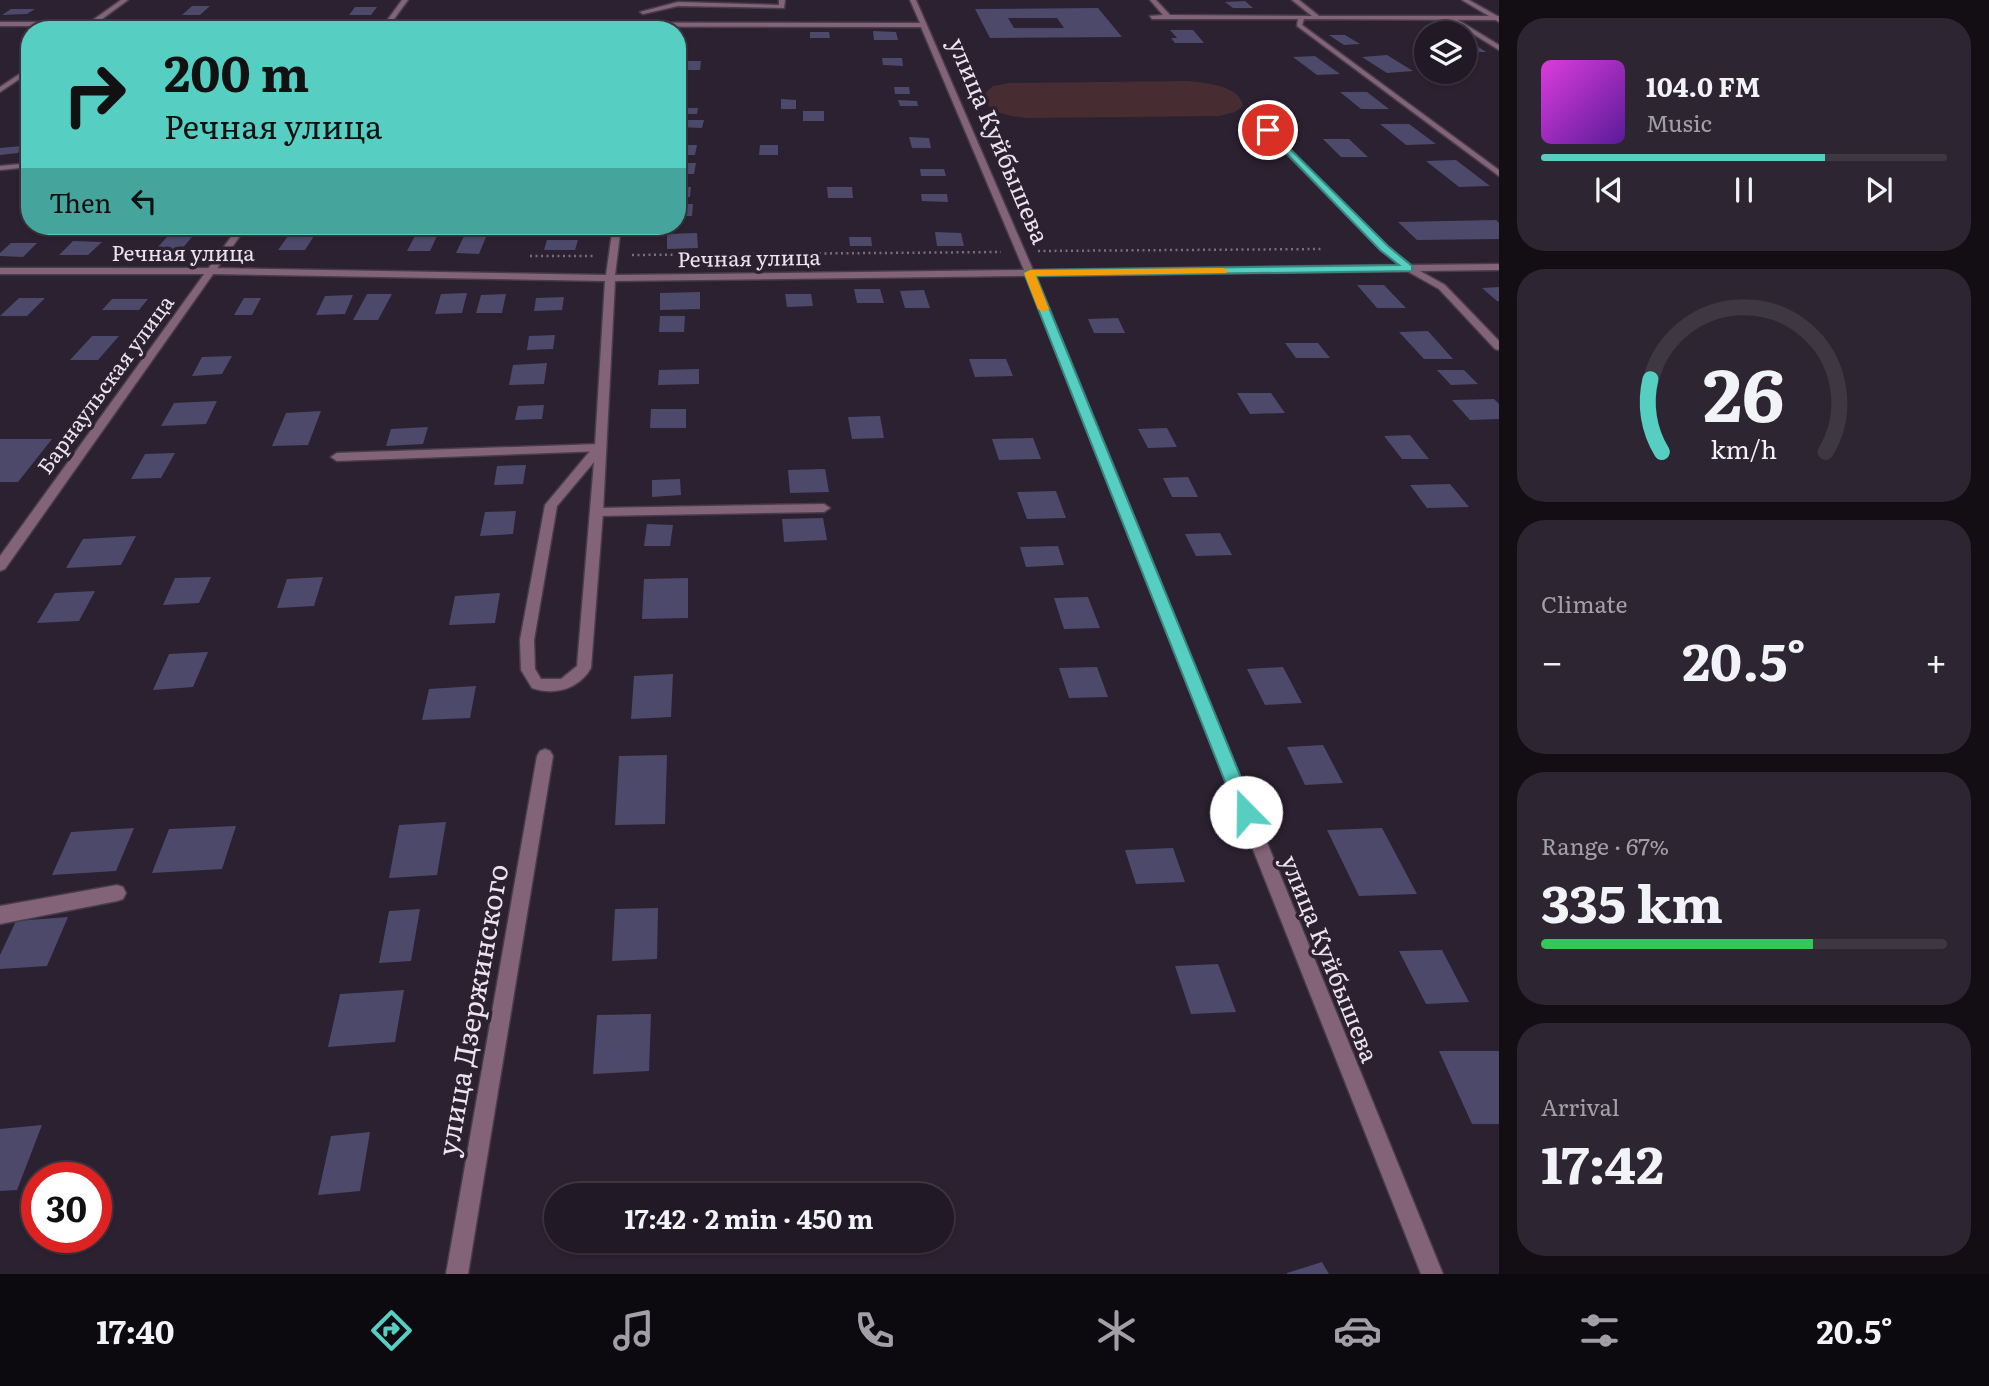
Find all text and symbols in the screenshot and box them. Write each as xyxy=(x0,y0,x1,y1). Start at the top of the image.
map controls xyxy=(1414,21,1477,84)
button: layers xyxy=(1414,21,1477,84)
street label: улица Куйбышева xyxy=(941,31,1060,249)
text: 200 m xyxy=(164,34,309,107)
icon: right xyxy=(49,49,140,140)
text: 104.0 FM xyxy=(1646,66,1760,105)
pin xyxy=(1238,100,1298,160)
text: Речная улица xyxy=(164,101,382,149)
text: Music xyxy=(1646,105,1712,139)
icon: arrive xyxy=(1249,111,1287,149)
icon: previous xyxy=(1590,171,1628,209)
icon: pause xyxy=(1725,171,1763,209)
icon: next xyxy=(1860,171,1898,209)
text: Then xyxy=(49,182,111,221)
icon: left xyxy=(125,182,163,220)
street label: Речная улица xyxy=(111,236,255,267)
street label: Речная улица xyxy=(677,240,822,273)
street label: Барнаульская улица xyxy=(28,287,180,480)
text: 26 xyxy=(1703,336,1785,444)
text: km/h xyxy=(1711,430,1777,467)
text: Climate xyxy=(1541,586,1627,620)
text: 20.5° xyxy=(1682,620,1806,697)
text: − xyxy=(1541,631,1563,688)
text: + xyxy=(1925,631,1947,688)
position arrow xyxy=(1209,775,1283,849)
text: Range · 67% xyxy=(1541,828,1669,862)
street label: улица Куйбышева xyxy=(1274,849,1389,1067)
street label: улица Дзержинского xyxy=(425,860,517,1159)
text: 335 km xyxy=(1541,862,1723,939)
text: Arrival xyxy=(1541,1089,1620,1123)
text: 17:42 xyxy=(1541,1123,1664,1200)
speed limit sign: 30 xyxy=(21,1162,112,1253)
text: 17:42 · 2 min · 450 m xyxy=(625,1198,873,1237)
text: 17:40 xyxy=(96,1306,174,1354)
icon: directions xyxy=(367,1306,416,1355)
icon: music xyxy=(609,1306,658,1355)
icon: phone xyxy=(850,1306,899,1355)
icon: climate xyxy=(1092,1306,1141,1355)
icon: car xyxy=(1333,1306,1382,1355)
icon: filters xyxy=(1575,1306,1624,1355)
text: 20.5° xyxy=(1817,1306,1893,1354)

